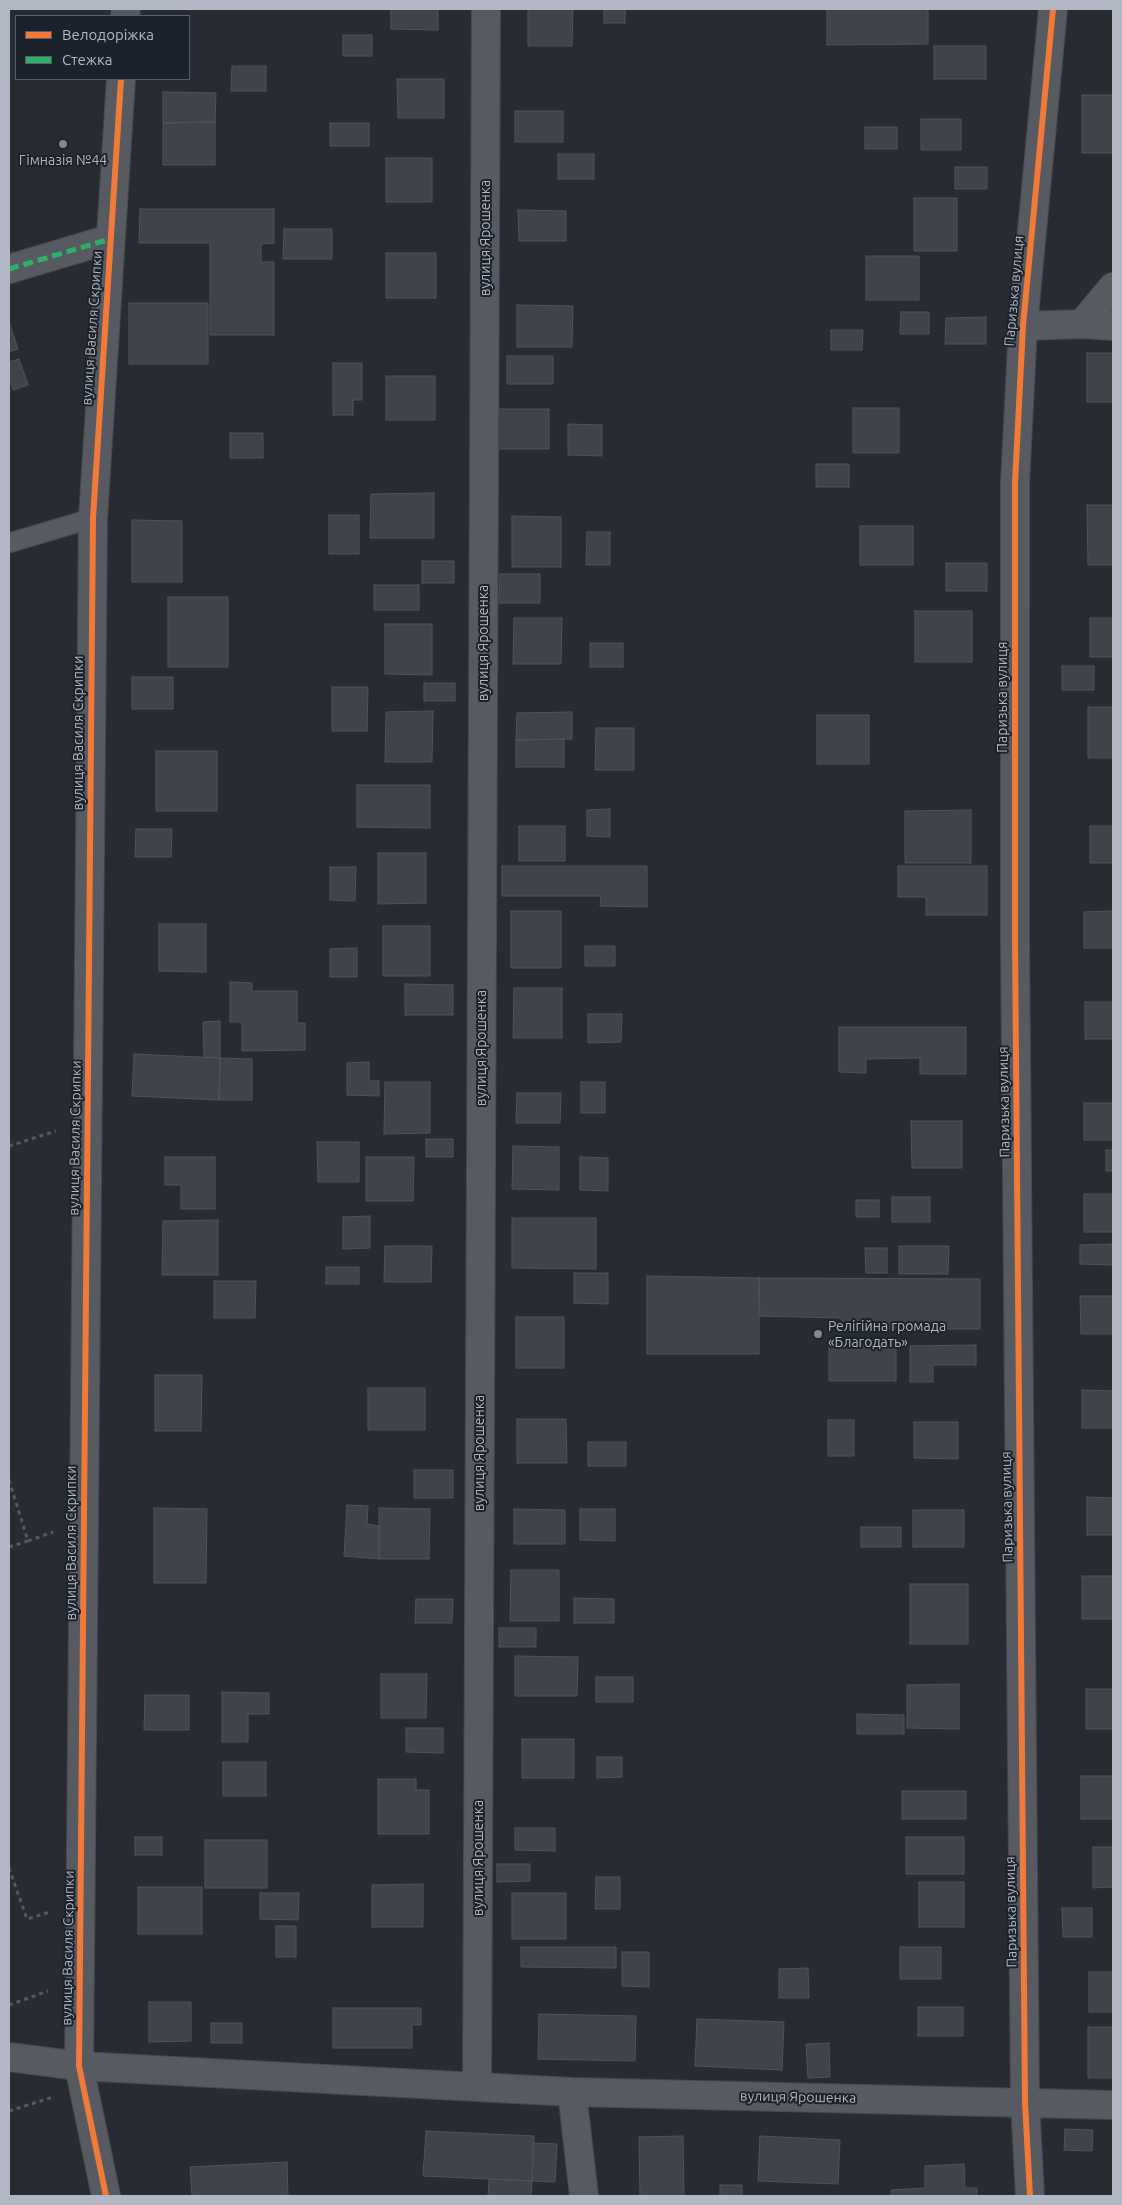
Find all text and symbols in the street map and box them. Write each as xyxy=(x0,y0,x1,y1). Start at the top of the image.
legend xyxy=(15,15,190,80)
text: Велодоріжка xyxy=(62,26,154,43)
text: Стежка xyxy=(62,51,112,68)
marker: Гімназія №44 xyxy=(57,138,69,150)
place label: Гімназія №44 xyxy=(19,152,107,168)
street label: вулиця Ярошенка xyxy=(477,180,493,296)
street label: Паризька вулиця xyxy=(1001,235,1027,347)
street label: вулиця Василя Скрипки xyxy=(78,250,106,406)
street label: вулиця Ярошенка xyxy=(475,585,491,701)
street label: Паризька вулиця xyxy=(994,641,1010,753)
street label: вулиця Василя Скрипки xyxy=(70,655,86,811)
street label: вулиця Ярошенка xyxy=(473,990,489,1106)
street label: Паризька вулиця xyxy=(995,1046,1013,1158)
street label: вулиця Василя Скрипки xyxy=(65,1060,85,1216)
place label: Релігійна громада «Благодать» xyxy=(828,1318,946,1350)
marker: Релігійна громада «Благодать» xyxy=(812,1328,824,1340)
street label: вулиця Ярошенка xyxy=(471,1395,487,1511)
street label: Паризька вулиця xyxy=(998,1451,1016,1563)
street label: вулиця Василя Скрипки xyxy=(63,1465,79,1621)
street label: вулиця Ярошенка xyxy=(470,1800,486,1916)
street label: Паризька вулиця xyxy=(1002,1856,1020,1968)
street label: вулиця Василя Скрипки xyxy=(58,1870,78,2026)
street label: вулиця Ярошенка xyxy=(740,2088,856,2106)

